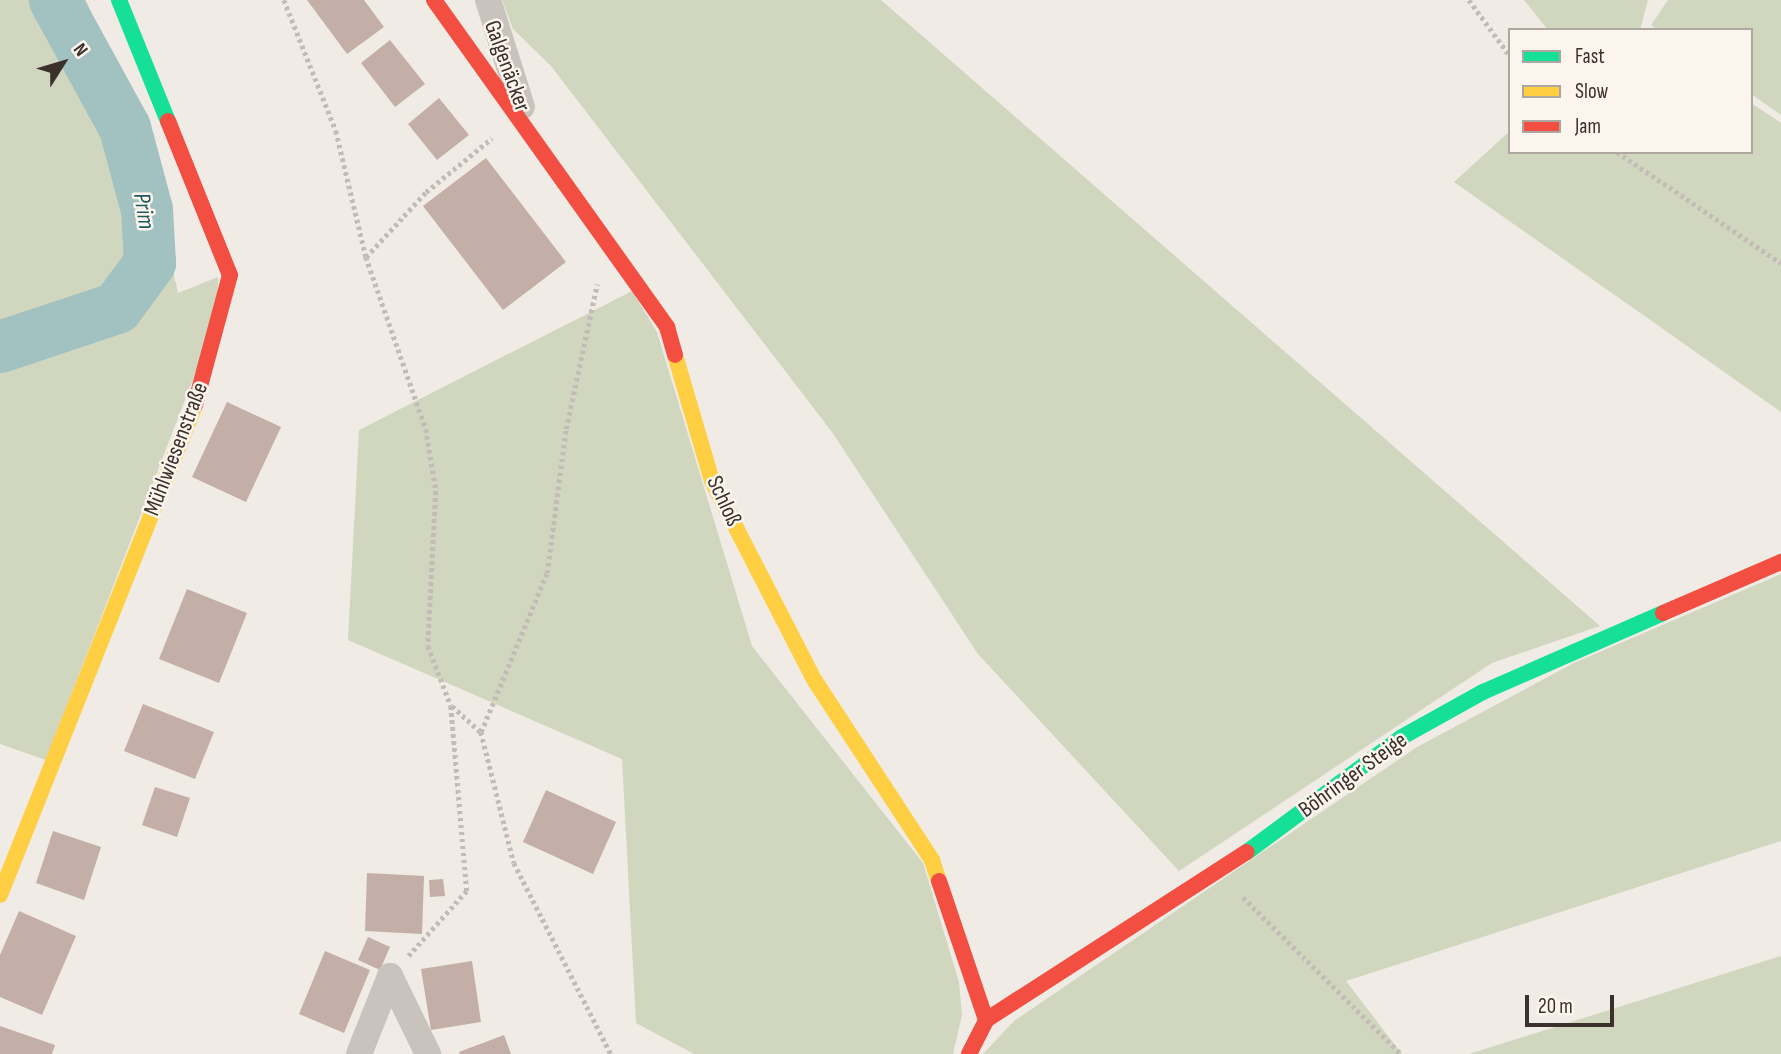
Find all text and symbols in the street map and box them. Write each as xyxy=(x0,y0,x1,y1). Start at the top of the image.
street label: Galgenäcker xyxy=(478,17,536,115)
north arrow xyxy=(28,28,98,98)
legend xyxy=(1508,28,1753,154)
text: N xyxy=(68,39,92,61)
text: Fast xyxy=(1575,44,1605,69)
text: Slow xyxy=(1575,79,1608,104)
text: Jam xyxy=(1575,114,1601,139)
water label: Prim xyxy=(127,191,161,231)
street label: Mühlwiesenstraße xyxy=(138,378,214,520)
street label: Schloß xyxy=(700,471,748,531)
street label: Böhringer Steige xyxy=(1293,726,1413,824)
scale bar xyxy=(1529,981,1618,1025)
text: 20 m xyxy=(1538,994,1573,1019)

